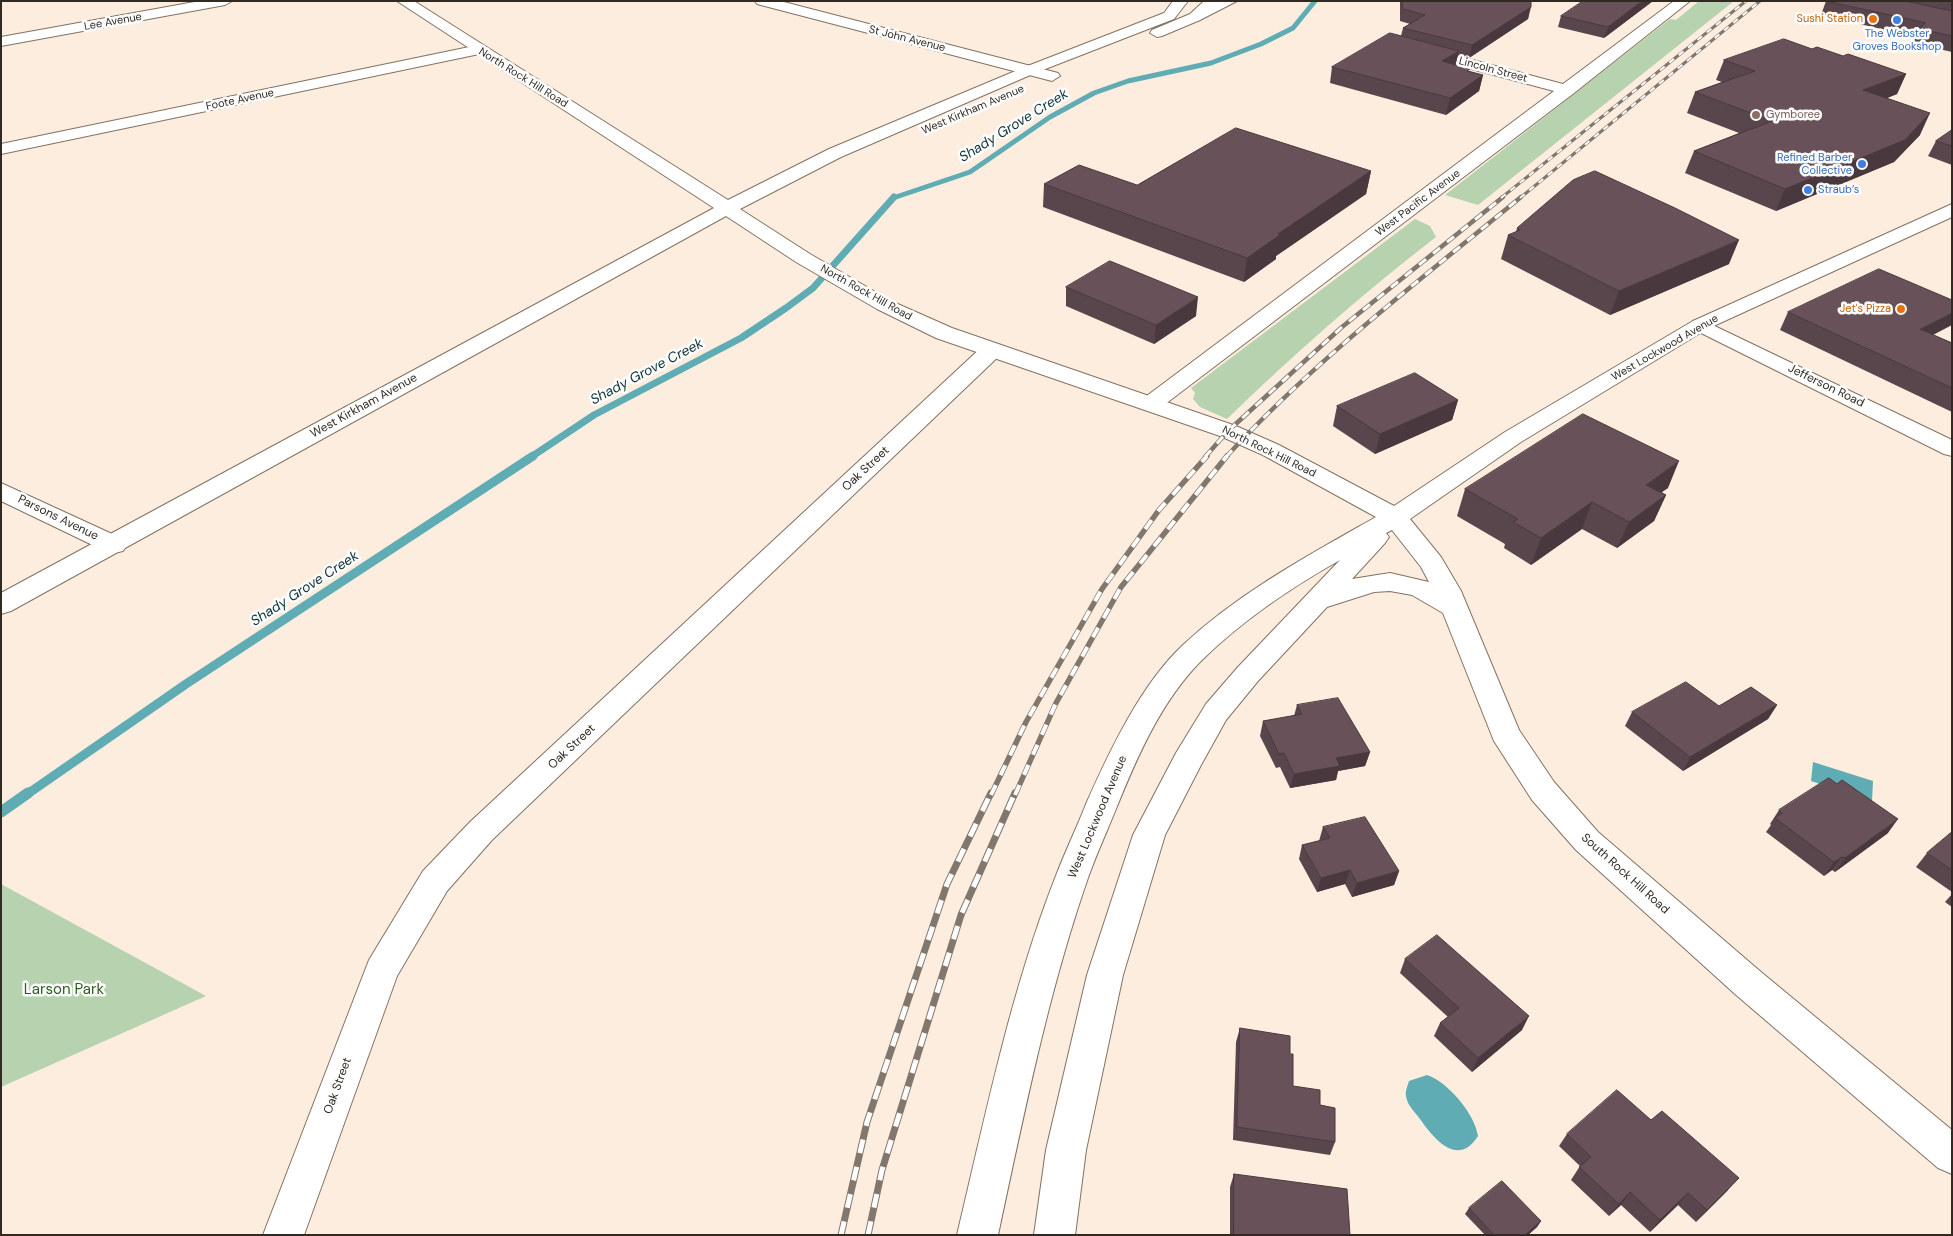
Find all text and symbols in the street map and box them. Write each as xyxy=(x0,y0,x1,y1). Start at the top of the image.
street label: Lee Avenue xyxy=(83,10,143,34)
place label: Sushi Station xyxy=(1797,12,1863,26)
marker: Sushi Station xyxy=(1867,13,1879,25)
marker: The Webster Groves Bookshop xyxy=(1891,14,1903,26)
street label: St John Avenue xyxy=(867,23,947,55)
place label: The Webster Groves Bookshop xyxy=(1853,27,1941,53)
street label: North Rock Hill Road xyxy=(476,45,570,111)
street label: Lincoln Street xyxy=(1457,55,1529,85)
street label: West Kirkham Avenue xyxy=(920,82,1026,138)
street label: Foote Avenue xyxy=(205,86,275,114)
water label: Shady Grove Creek xyxy=(956,86,1072,166)
place label: Gymboree xyxy=(1766,108,1820,122)
marker: Gymboree xyxy=(1750,109,1762,121)
place label: Refined Barber Collective xyxy=(1777,151,1852,177)
marker: Refined Barber Collective xyxy=(1856,158,1868,170)
street label: West Pacific Avenue xyxy=(1373,167,1463,239)
place label: Straub’s xyxy=(1818,183,1859,197)
marker: Straub’s xyxy=(1802,184,1814,196)
street label: North Rock Hill Road xyxy=(818,262,914,324)
place label: Jet's Pizza xyxy=(1840,302,1891,316)
marker: Jet's Pizza xyxy=(1895,303,1907,315)
street label: West Lockwood Avenue xyxy=(1609,312,1721,384)
water label: Shady Grove Creek xyxy=(588,335,706,409)
street label: Jefferson Road xyxy=(1785,361,1867,411)
street label: West Kirkham Avenue xyxy=(308,371,420,441)
street label: North Rock Hill Road xyxy=(1220,424,1318,480)
street label: Oak Street xyxy=(839,444,893,494)
street label: Parsons Avenue xyxy=(15,492,101,544)
water label: Shady Grove Creek xyxy=(248,548,362,630)
street label: Oak Street xyxy=(545,722,599,772)
street label: West Lockwood Avenue xyxy=(1066,753,1130,881)
street label: South Rock Hill Road xyxy=(1578,831,1672,917)
park label: Larson Park xyxy=(24,981,104,999)
street label: Oak Street xyxy=(321,1056,355,1116)

